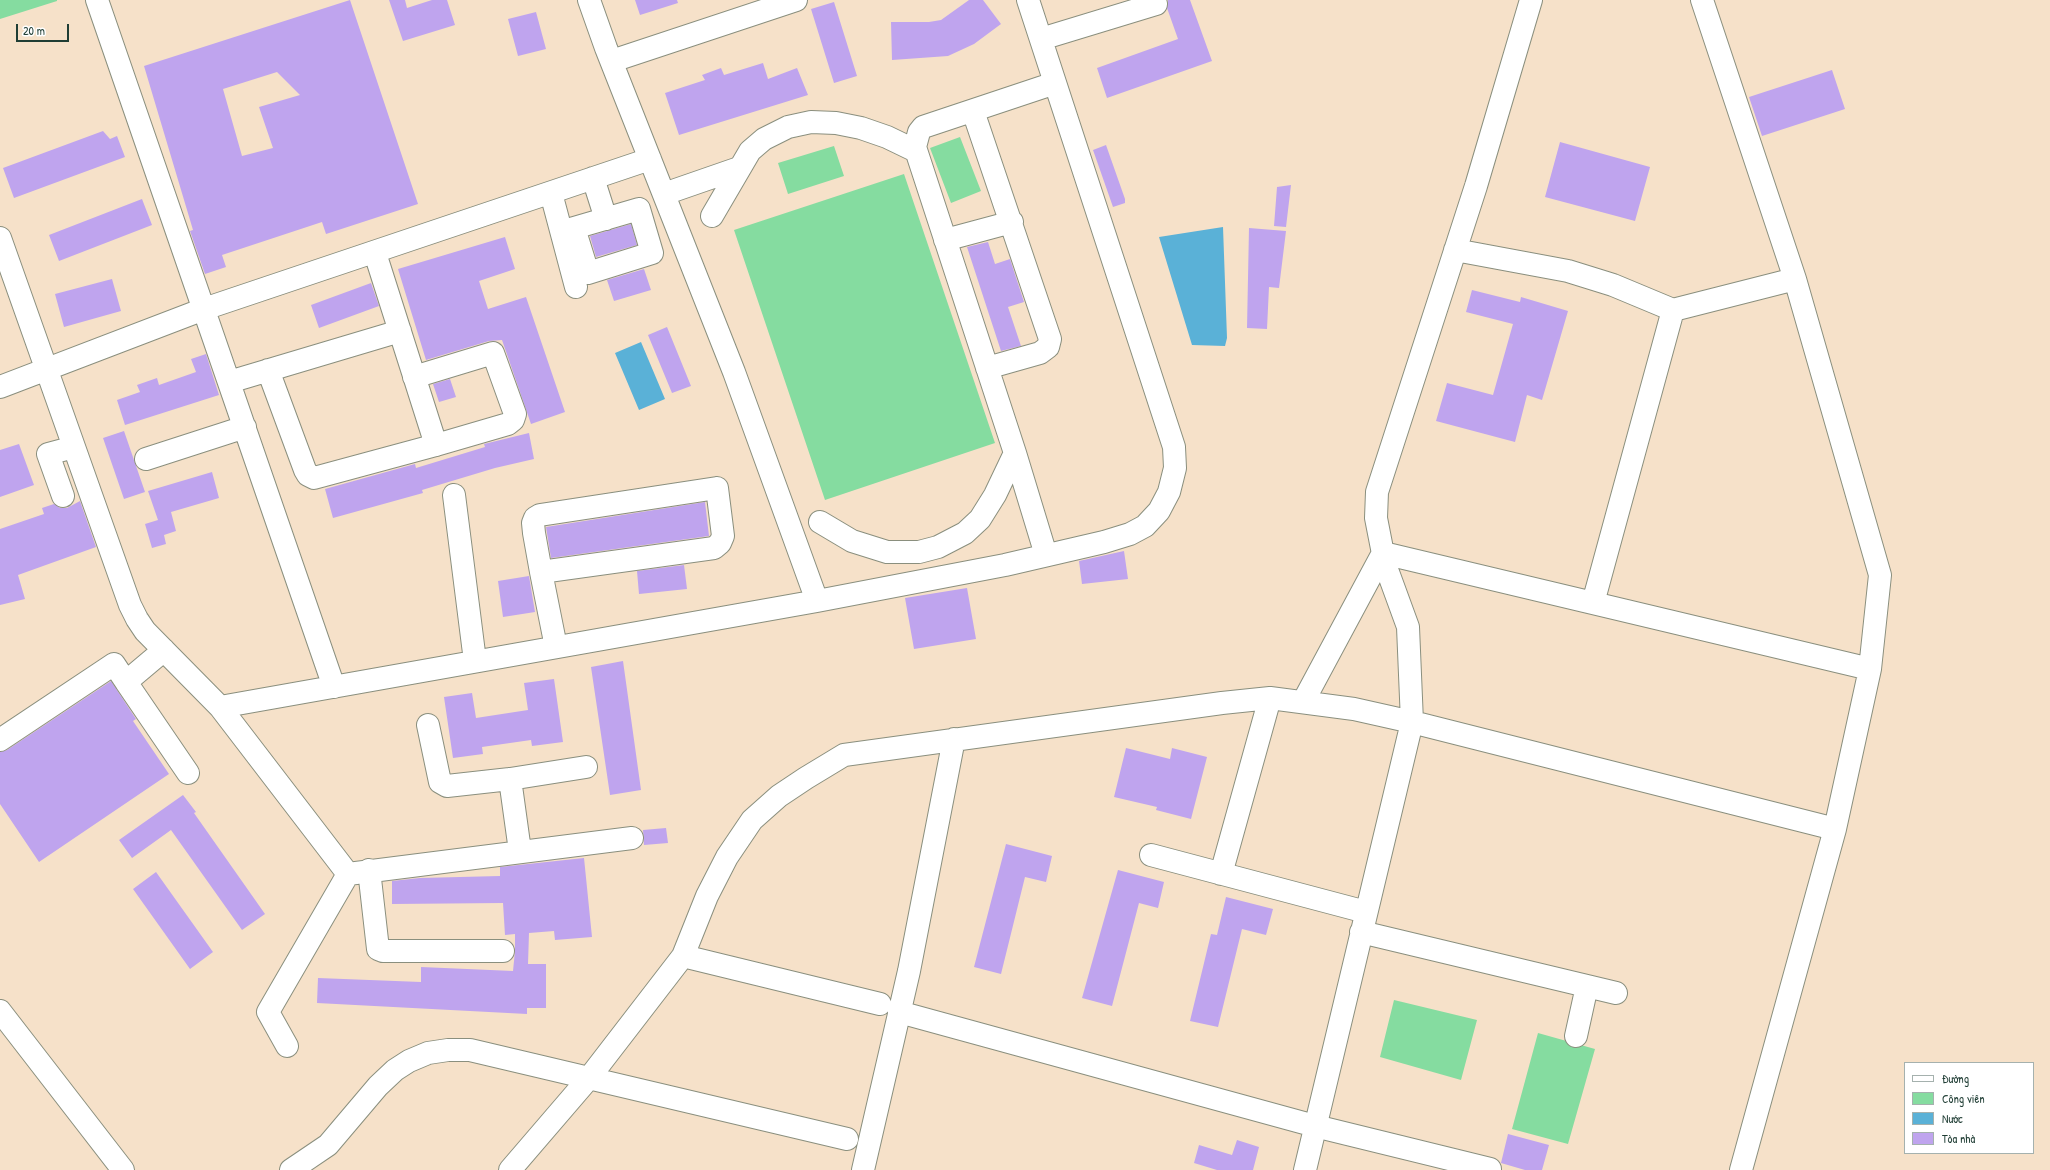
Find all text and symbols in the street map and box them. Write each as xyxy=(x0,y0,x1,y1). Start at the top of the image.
scale bar xyxy=(18,16,71,42)
text: 20 m xyxy=(23,22,45,39)
legend xyxy=(1904,1062,2034,1154)
text: Đường xyxy=(1942,1070,1969,1087)
text: Công viên xyxy=(1942,1090,1985,1107)
text: Nước xyxy=(1942,1110,1963,1127)
text: Tòa nhà xyxy=(1942,1130,1975,1147)

